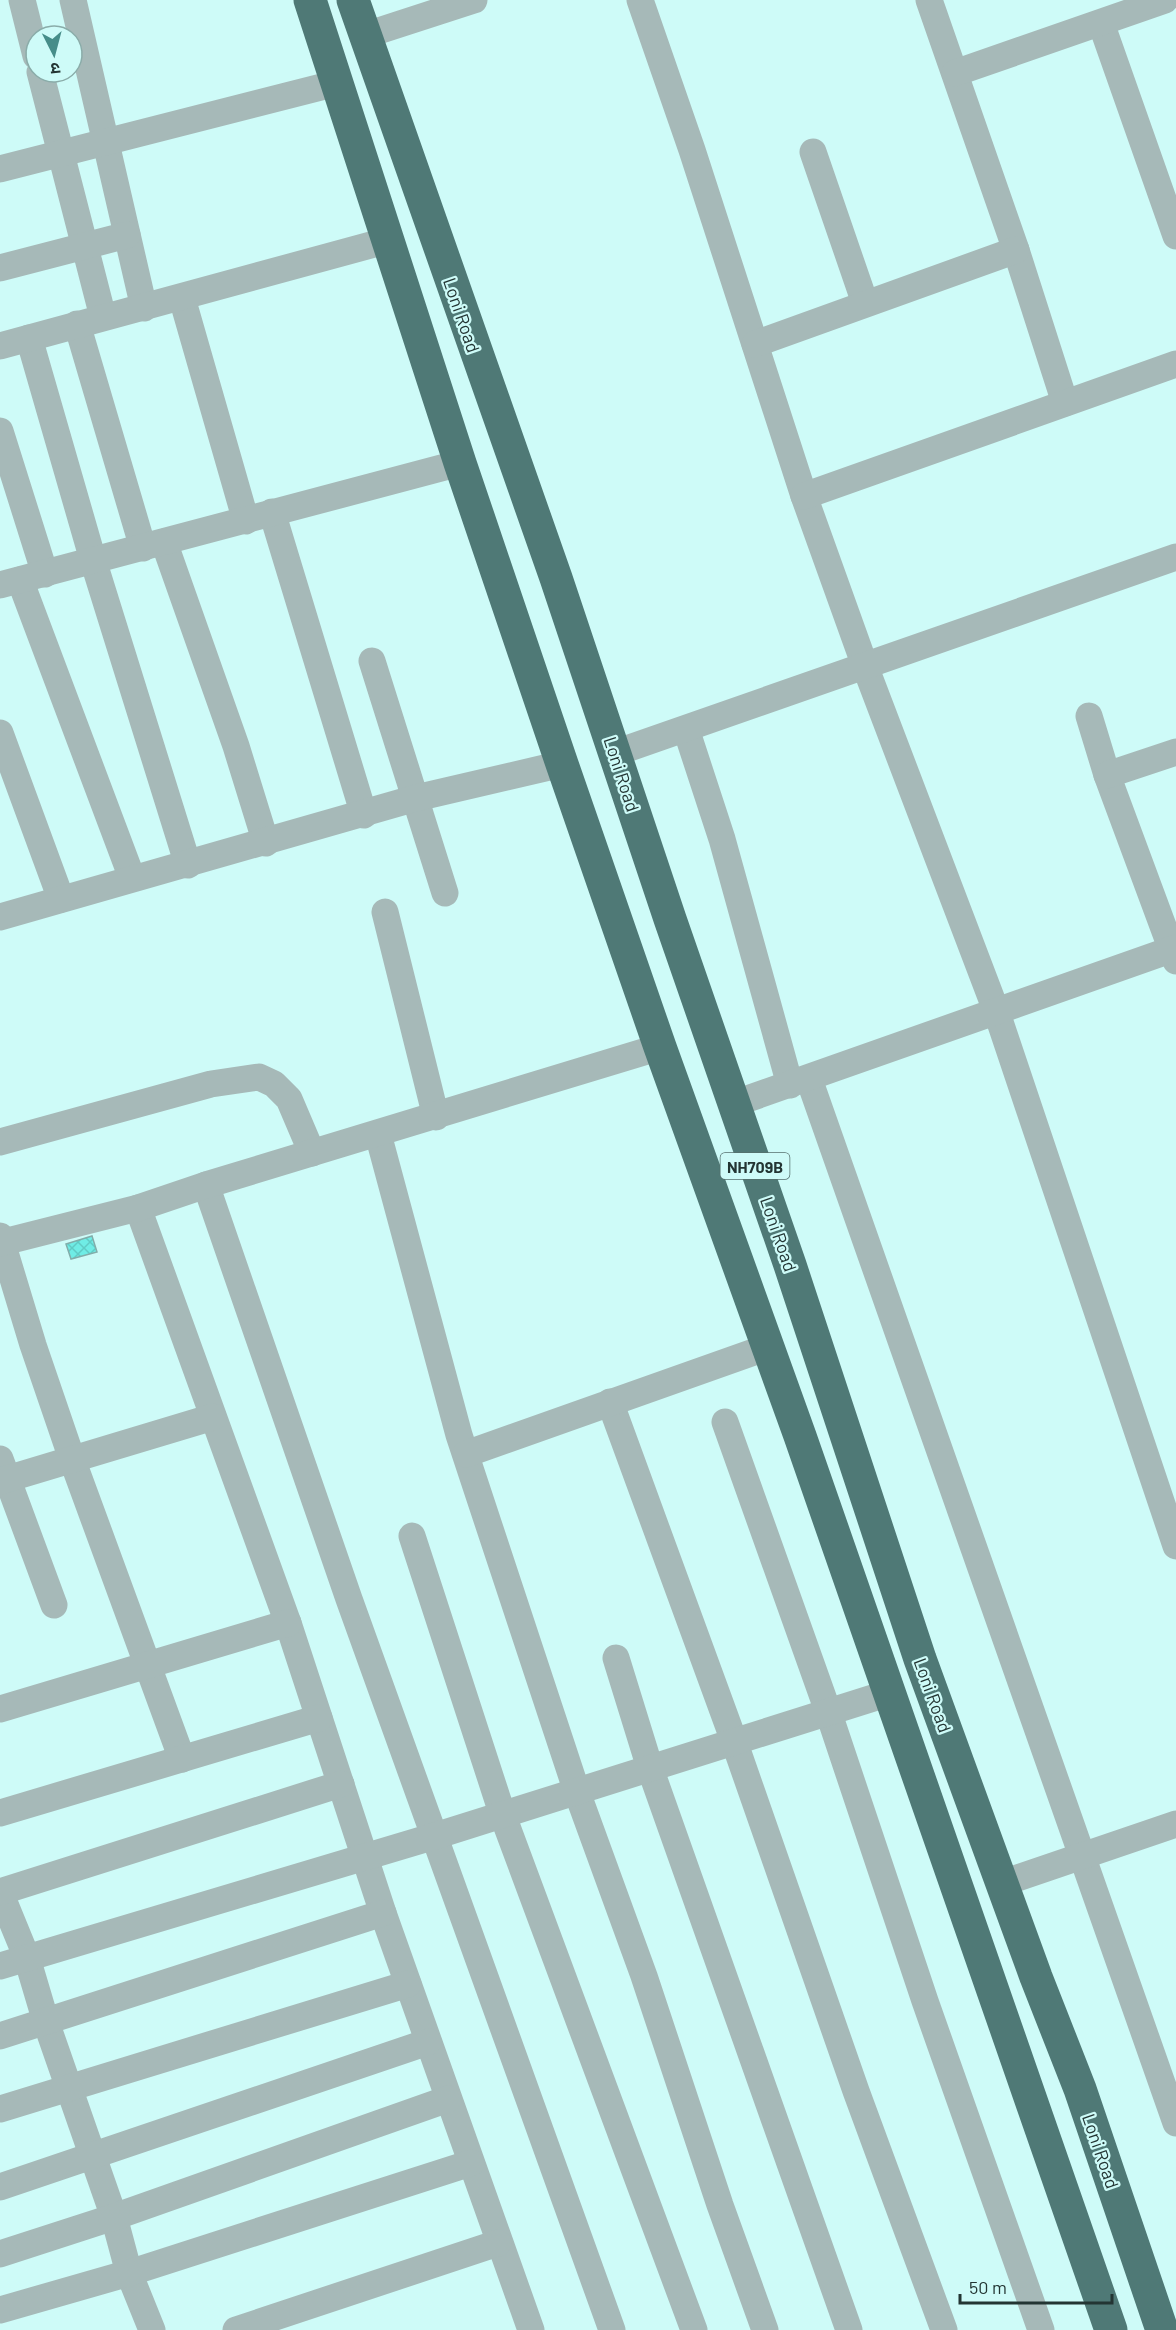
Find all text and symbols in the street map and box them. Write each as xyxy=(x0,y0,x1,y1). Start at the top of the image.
north arrow xyxy=(24,24,84,84)
text: उ xyxy=(49,59,61,79)
street label: Loni Road xyxy=(439,275,485,355)
street label: Loni Road xyxy=(600,734,644,814)
road number: NH709B xyxy=(720,1153,789,1179)
street label: Loni Road xyxy=(756,1194,802,1274)
street label: Loni Road xyxy=(909,1655,957,1735)
street label: Loni Road xyxy=(1078,2111,1124,2191)
scale bar xyxy=(960,2267,1112,2305)
text: 50 m xyxy=(969,2276,1007,2298)

